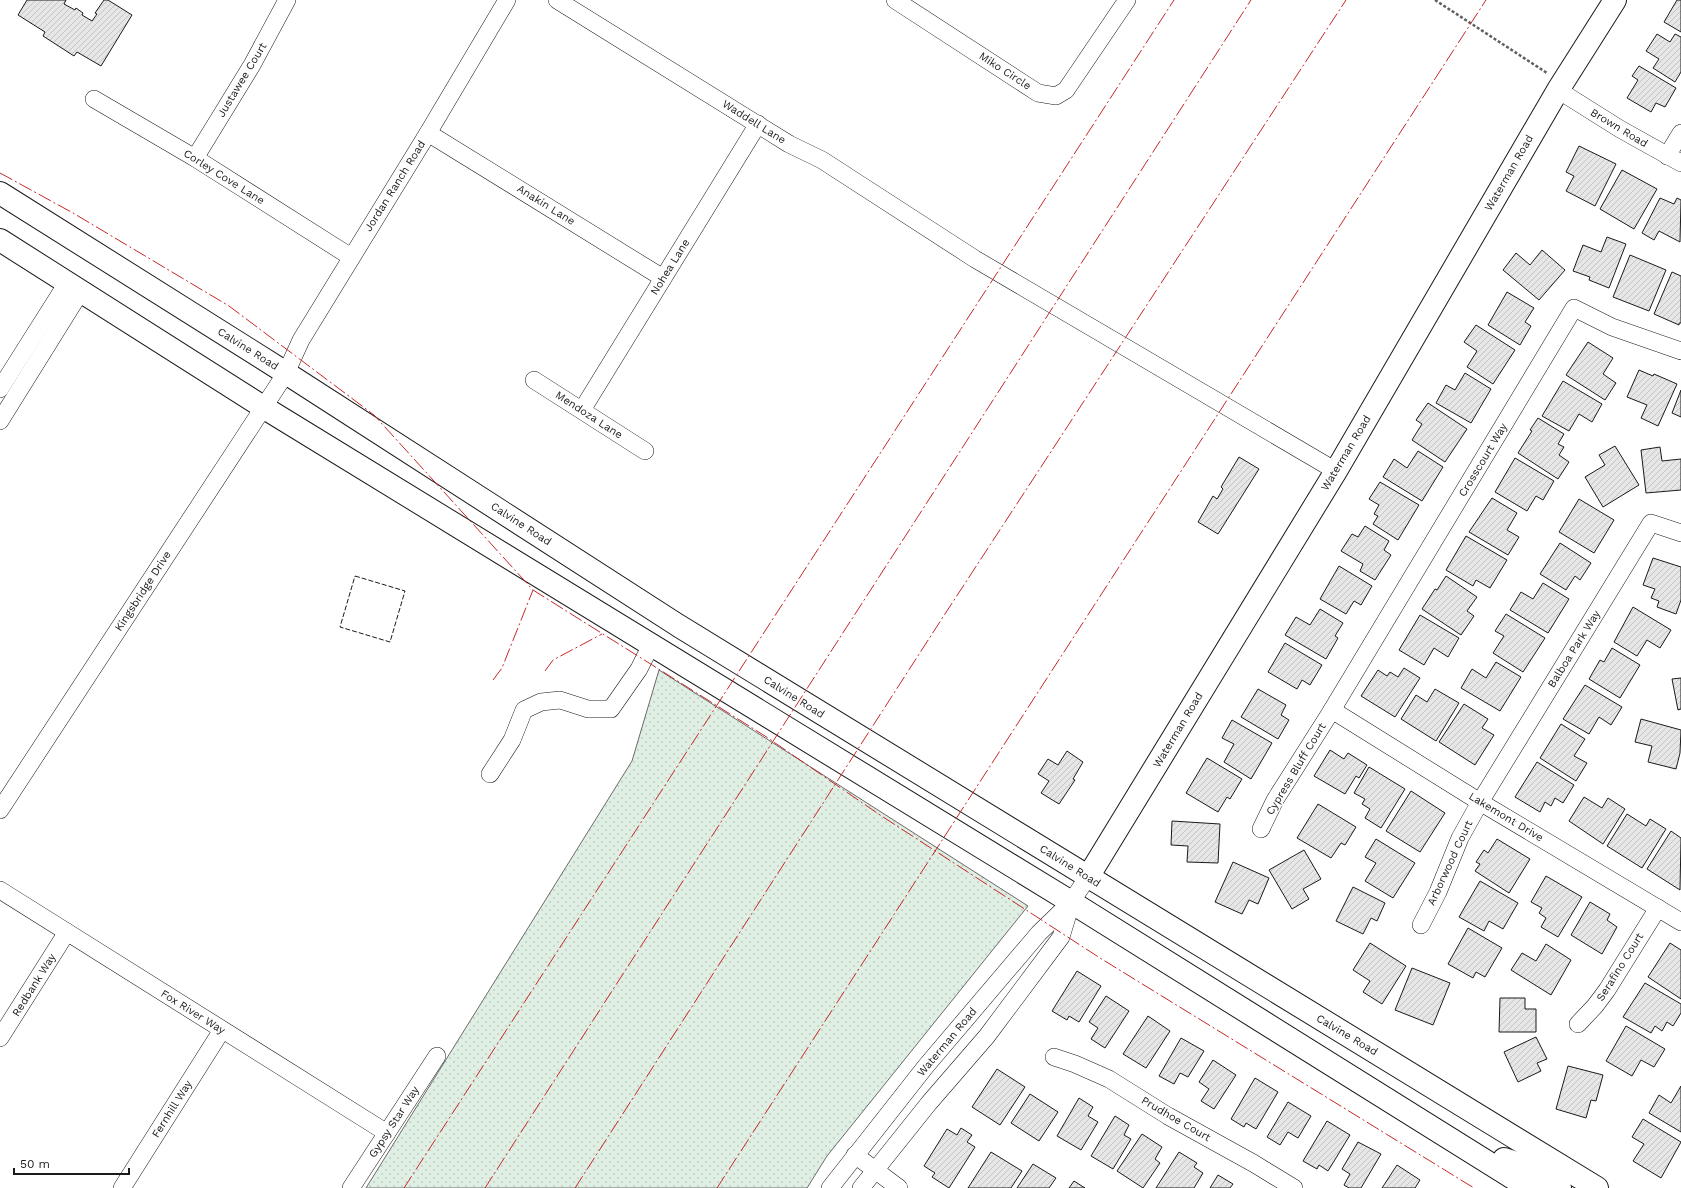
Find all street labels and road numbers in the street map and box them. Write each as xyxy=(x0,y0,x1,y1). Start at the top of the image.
street label: Justawee Court xyxy=(215,40,270,120)
street label: Miko Circle xyxy=(977,49,1033,93)
street label: Waddell Lane xyxy=(720,97,788,147)
street label: Brown Road xyxy=(1588,106,1650,150)
street label: Waterman Road xyxy=(1482,133,1536,213)
street label: Jordan Ranch Road xyxy=(362,138,428,234)
street label: Corley Cove Lane xyxy=(181,147,267,207)
street label: Anakin Lane xyxy=(515,182,577,228)
street label: Nohea Lane xyxy=(648,237,692,297)
street label: Calvine Road xyxy=(215,325,281,373)
street label: Mendoza Lane xyxy=(553,388,625,442)
street label: Waterman Road xyxy=(1318,413,1374,493)
street label: Crosscourt Way xyxy=(1456,421,1510,499)
street label: Calvine Road xyxy=(488,500,554,548)
street label: Kingsbridge Drive xyxy=(112,548,174,634)
street label: Balboa Park Way xyxy=(1545,608,1603,690)
street label: Calvine Road xyxy=(761,673,827,721)
street label: Waterman Road xyxy=(1150,690,1206,770)
street label: Cypress Bluff Court xyxy=(1263,720,1329,817)
street label: Lakemont Drive xyxy=(1466,790,1546,844)
street label: Arborwood Court xyxy=(1425,818,1476,908)
street label: Calvine Road xyxy=(1037,842,1103,890)
street label: Serafino Court xyxy=(1594,930,1646,1004)
street label: Redbank Way xyxy=(10,951,59,1019)
street label: Fox River Way xyxy=(158,987,228,1037)
street label: Waterman Road xyxy=(914,1005,980,1079)
street label: Calvine Road xyxy=(1314,1012,1380,1058)
street label: Fernhill Way xyxy=(149,1078,195,1140)
street label: Gypsy Star Way xyxy=(366,1084,422,1160)
street label: Prudhoe Court xyxy=(1139,1094,1213,1144)

